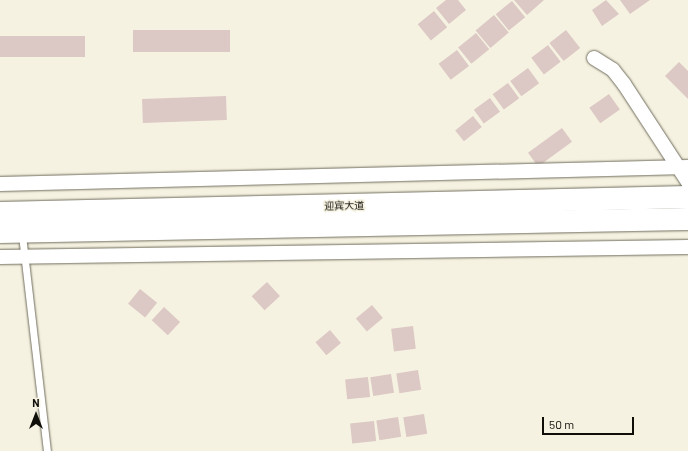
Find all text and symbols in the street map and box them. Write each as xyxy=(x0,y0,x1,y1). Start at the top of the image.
street label: 迎宾大道 xyxy=(324,200,364,212)
north arrow xyxy=(16,395,56,435)
text: N xyxy=(32,396,40,409)
scale bar xyxy=(544,409,636,435)
text: 50 m xyxy=(549,417,574,431)

